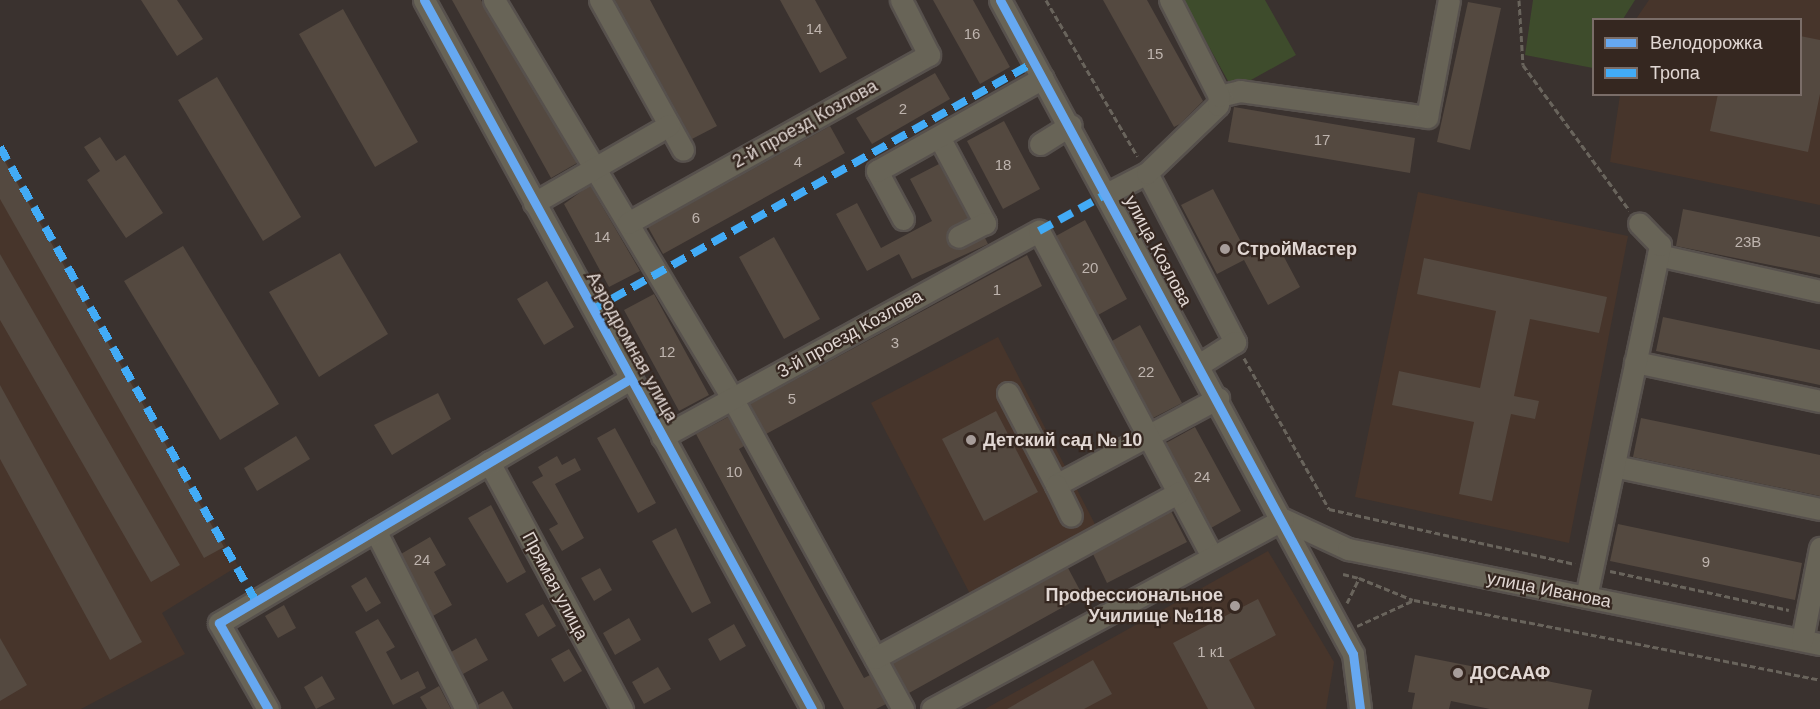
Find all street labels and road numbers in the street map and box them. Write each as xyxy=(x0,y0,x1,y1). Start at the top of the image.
street label: 2-й проезд Козлова xyxy=(729,75,881,173)
street label: улица Козлова xyxy=(1120,192,1196,310)
street label: Аэродромная улица xyxy=(582,268,682,426)
street label: 3-й проезд Козлова xyxy=(774,285,926,383)
street label: Прямая улица xyxy=(518,528,592,644)
street label: улица Иванова xyxy=(1485,567,1613,613)

